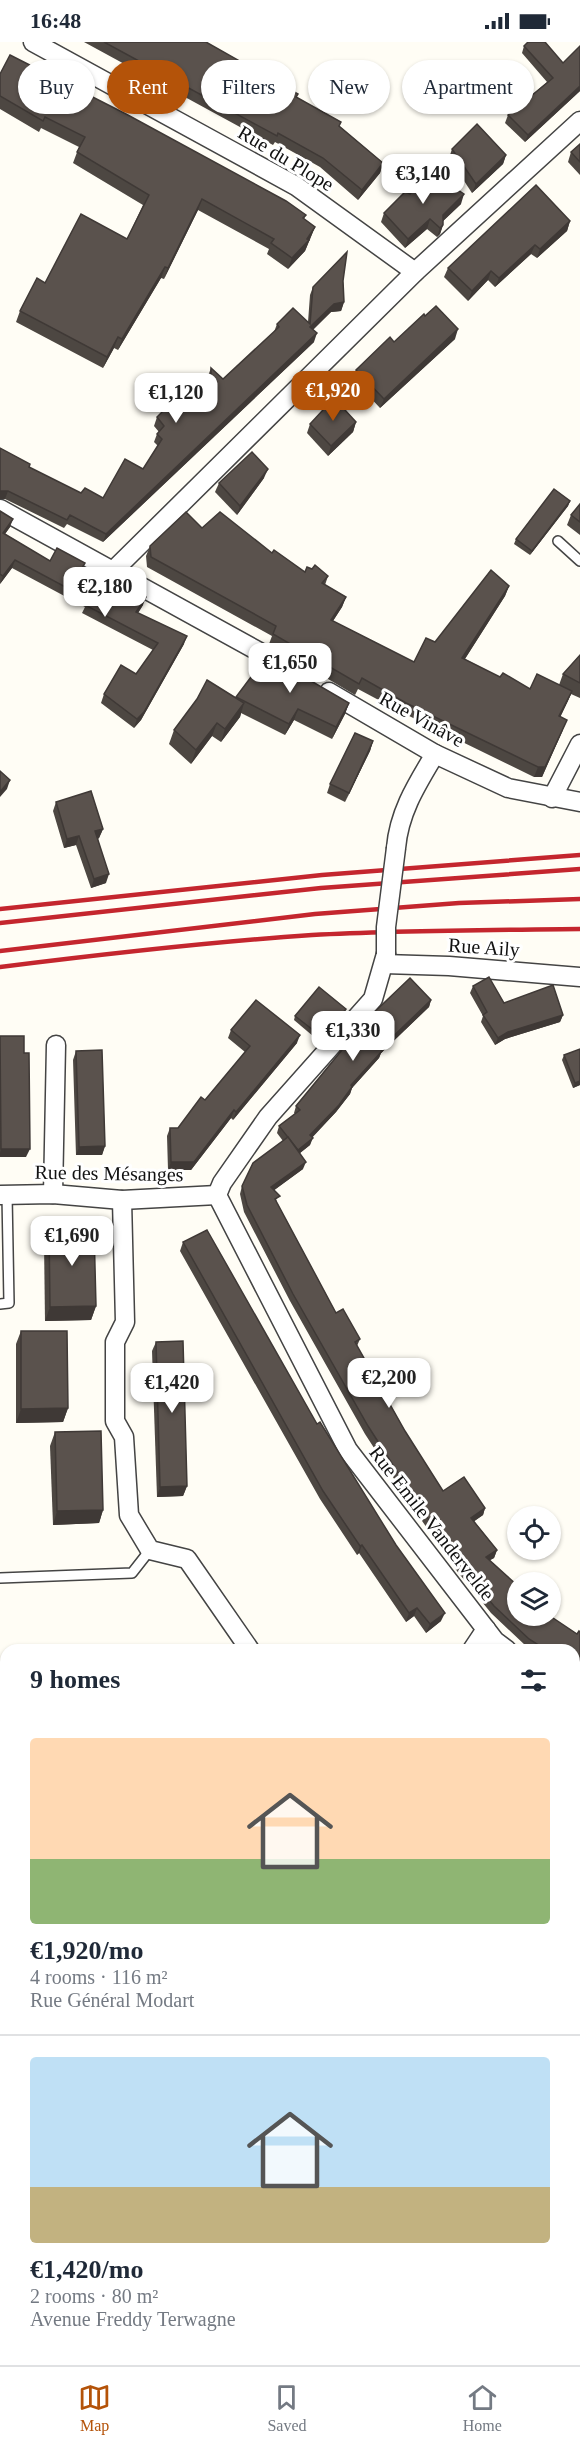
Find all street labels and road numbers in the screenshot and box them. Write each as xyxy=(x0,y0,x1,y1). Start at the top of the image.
street label: Rue du Plope xyxy=(234,121,338,196)
street label: Rue Vinâve xyxy=(376,687,468,751)
street label: Rue Aily xyxy=(447,934,521,961)
street label: Rue des Mésanges xyxy=(34,1161,184,1186)
street label: Rue Emile Vandervelde xyxy=(365,1442,499,1605)

